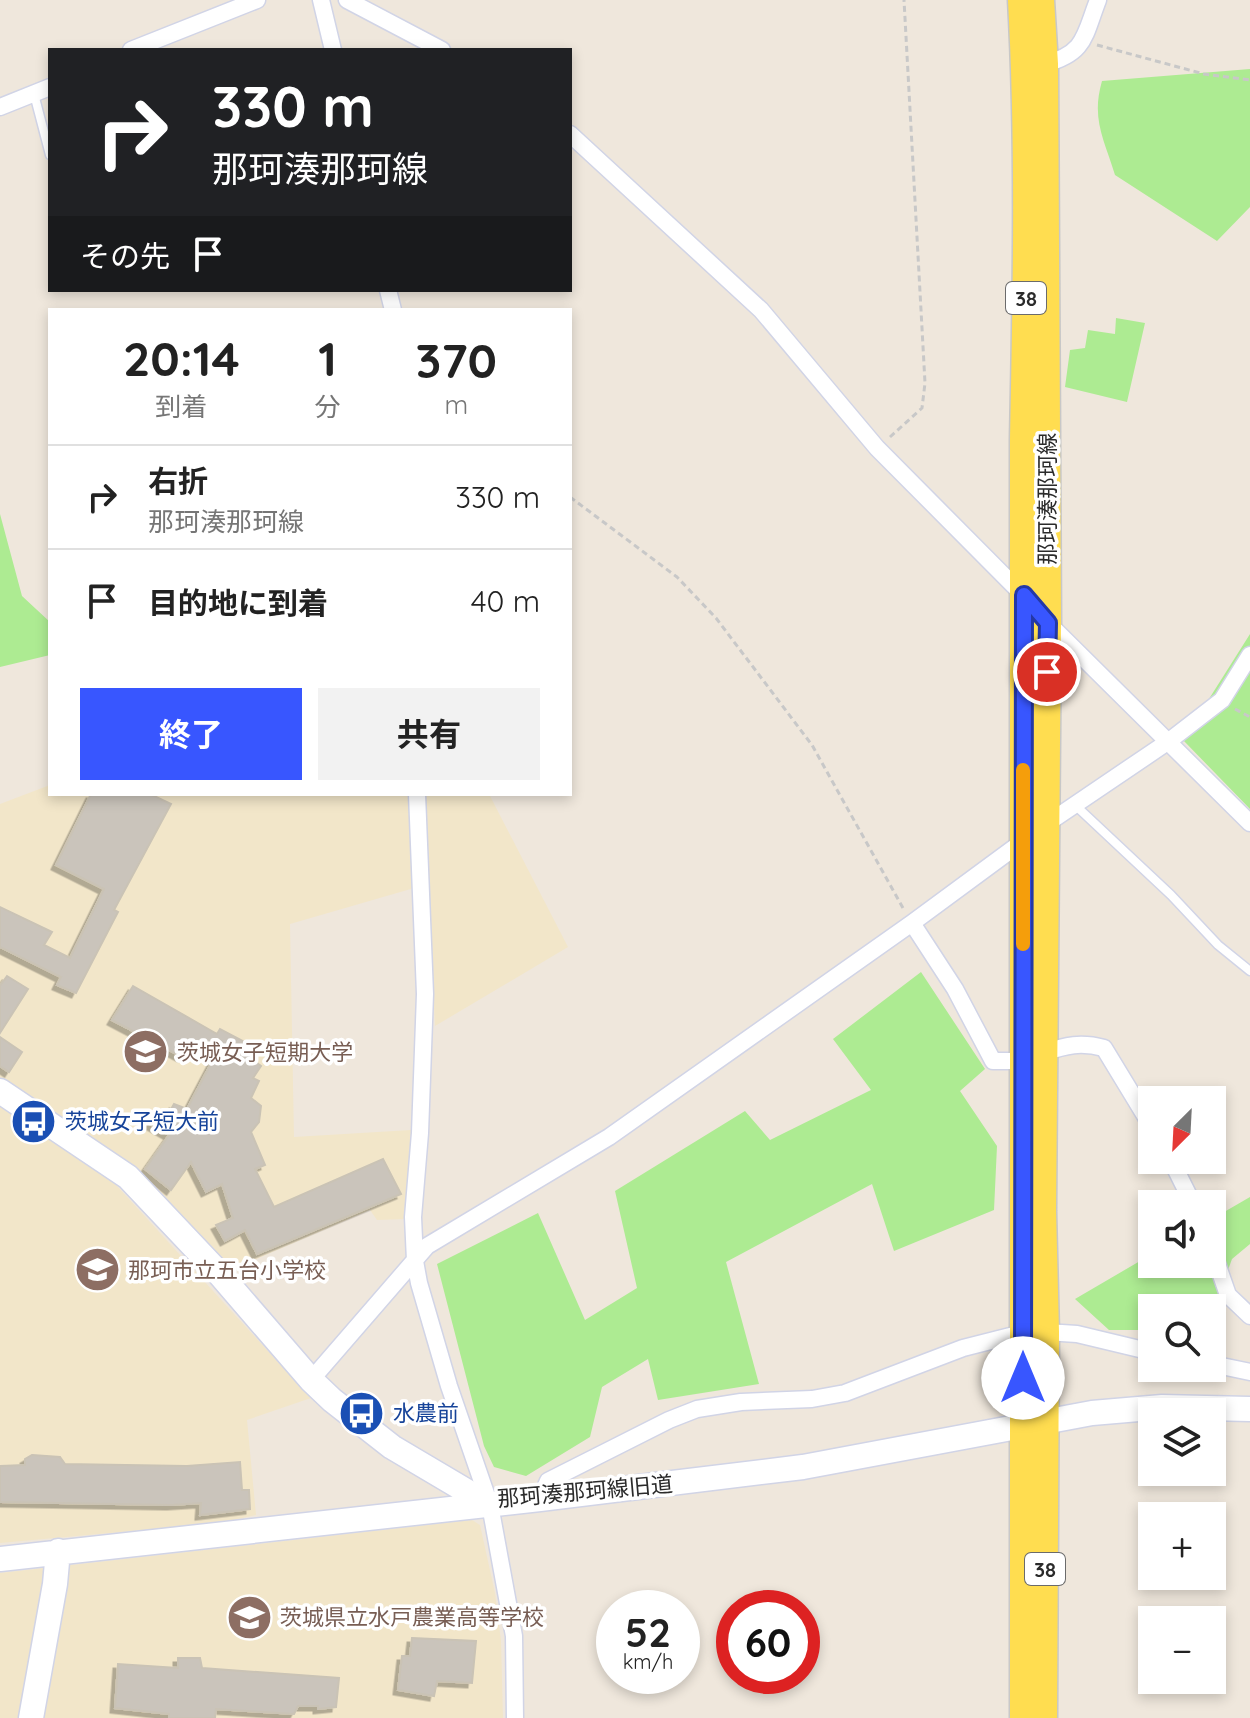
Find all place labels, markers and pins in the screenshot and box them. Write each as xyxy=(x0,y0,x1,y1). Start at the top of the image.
pin xyxy=(1013,638,1081,706)
school or university icon: 茨城女子短期大学 xyxy=(122,1028,170,1076)
place label: 茨城女子短期大学 xyxy=(177,1038,353,1066)
bus stop icon: 茨城女子短大前 xyxy=(10,1097,58,1145)
place label: 茨城女子短大前 xyxy=(65,1107,219,1135)
school or university icon: 那珂市立五台小学校 xyxy=(73,1246,121,1294)
place label: 那珂市立五台小学校 xyxy=(128,1256,326,1284)
bus stop icon: 水農前 xyxy=(338,1389,386,1437)
place label: 水農前 xyxy=(393,1399,459,1427)
school or university icon: 茨城県立水戸農業高等学校 xyxy=(225,1593,273,1641)
place label: 茨城県立水戸農業高等学校 xyxy=(280,1603,544,1631)

